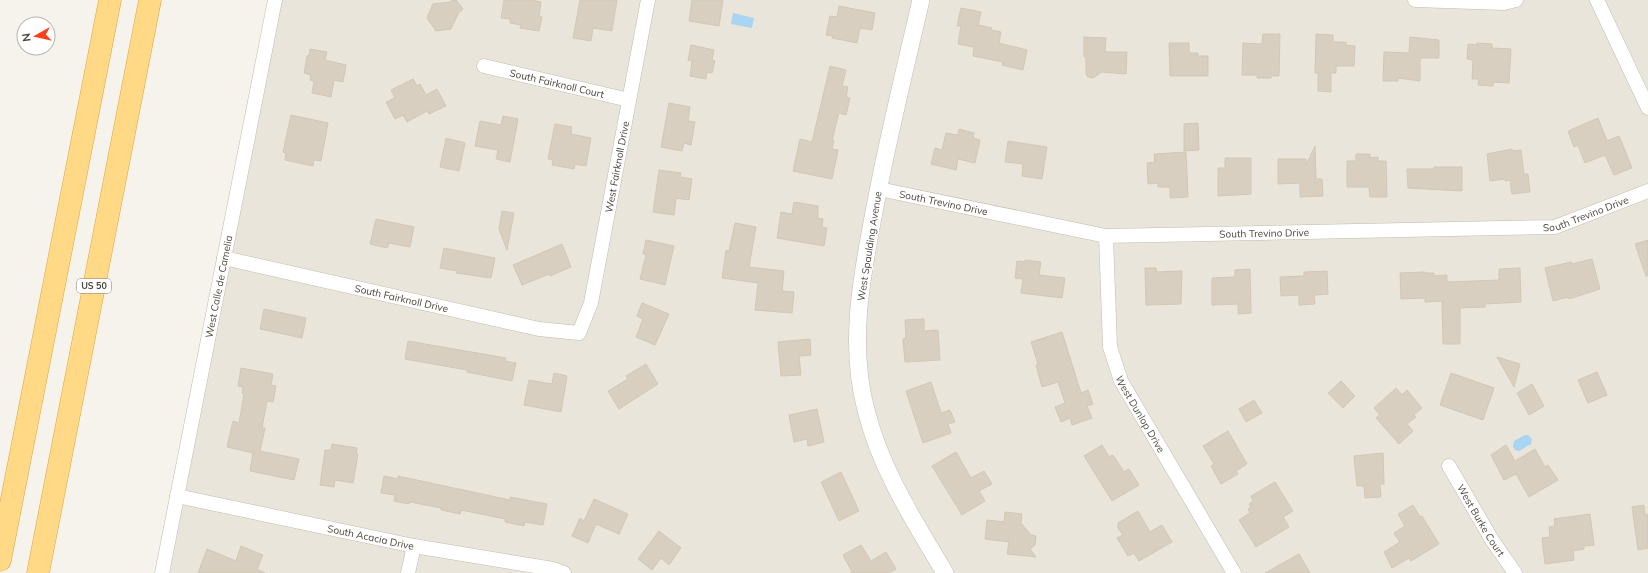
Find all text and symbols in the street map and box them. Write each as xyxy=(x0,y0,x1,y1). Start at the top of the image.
north arrow xyxy=(16,16,56,56)
text: N xyxy=(19,32,34,42)
street label: South Fairknoll Court xyxy=(508,66,606,101)
street label: West Fairknoll Drive xyxy=(602,120,632,214)
street label: South Trevino Drive xyxy=(898,187,989,218)
street label: West Spaulding Avenue xyxy=(854,190,885,302)
street label: South Trevino Drive xyxy=(1543,193,1630,234)
street label: South Trevino Drive xyxy=(1219,226,1309,241)
street label: West Calle de Camelia xyxy=(203,234,235,339)
road number: US 50 xyxy=(77,279,111,293)
street label: South Fairknoll Drive xyxy=(353,282,449,315)
street label: West Dunlop Drive xyxy=(1113,374,1168,455)
street label: West Burke Court xyxy=(1454,482,1508,559)
street label: South Acacia Drive xyxy=(326,522,415,553)

